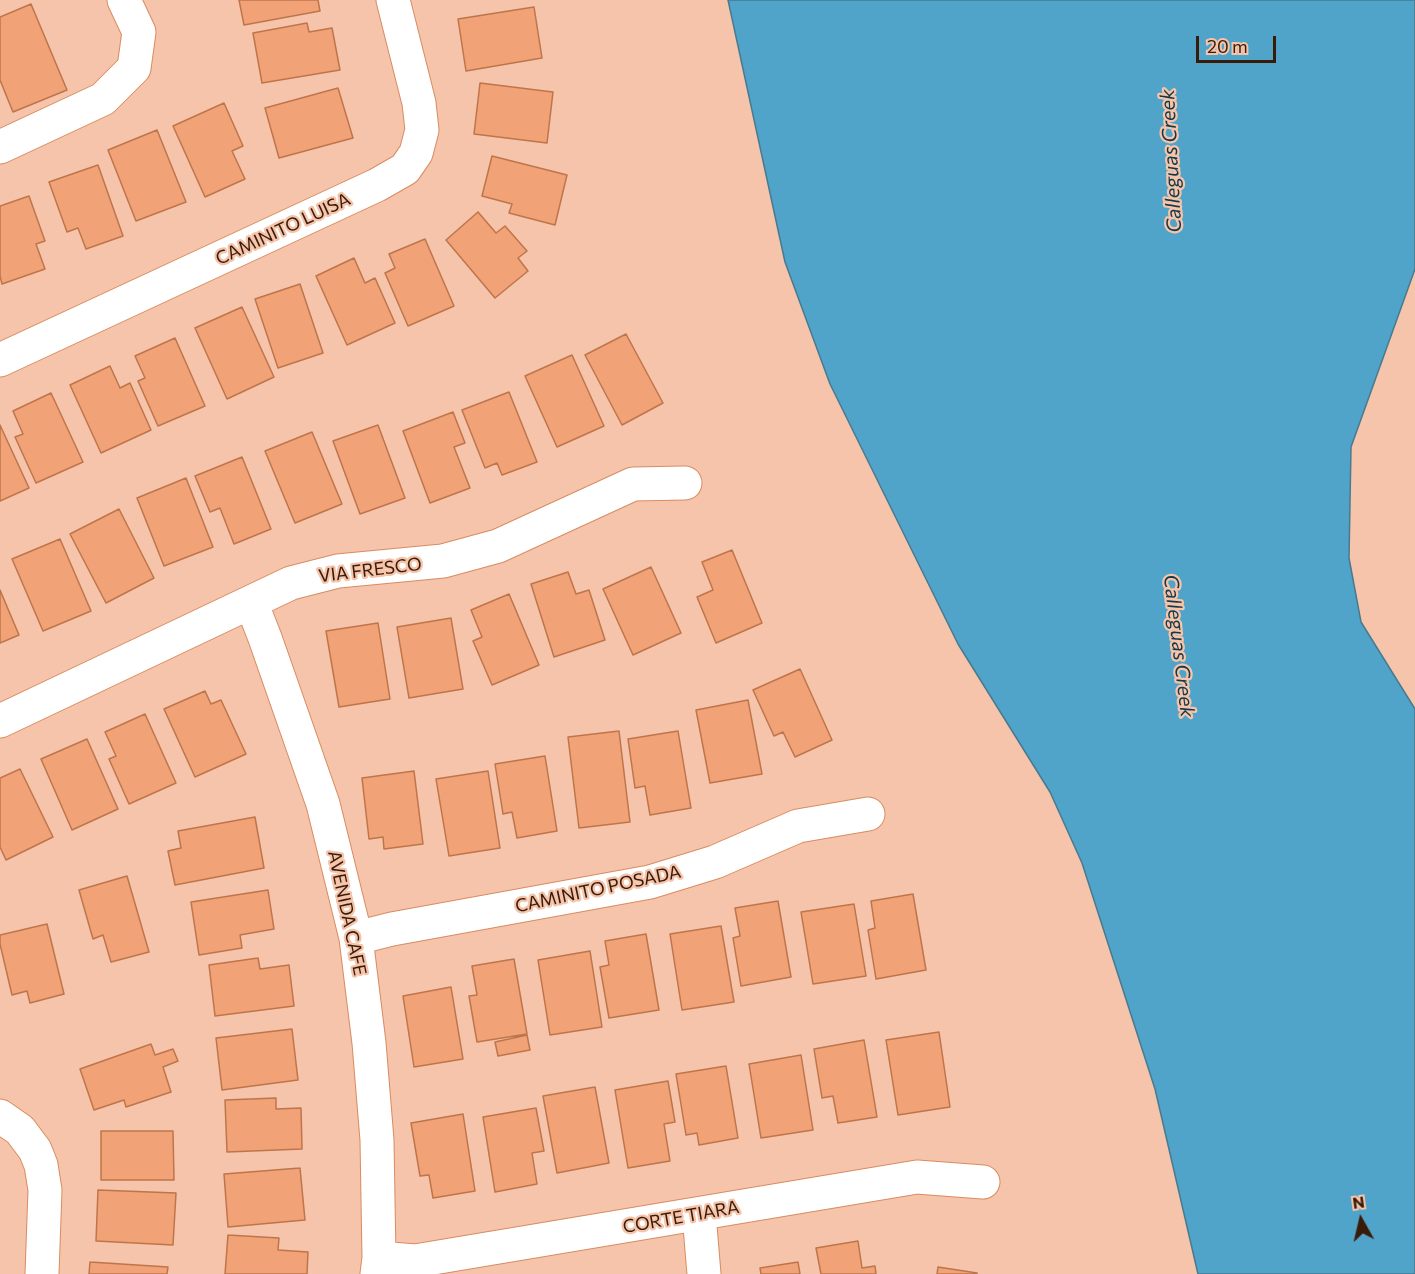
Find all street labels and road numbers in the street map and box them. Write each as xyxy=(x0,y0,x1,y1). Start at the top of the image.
street label: CAMINITO LUISA xyxy=(212,188,354,270)
street label: VIA FRESCO xyxy=(317,553,423,587)
street label: AVENIDA CAFE xyxy=(323,849,371,977)
street label: CAMINITO POSADA xyxy=(513,861,683,917)
street label: CORTE TIARA xyxy=(621,1196,741,1238)

